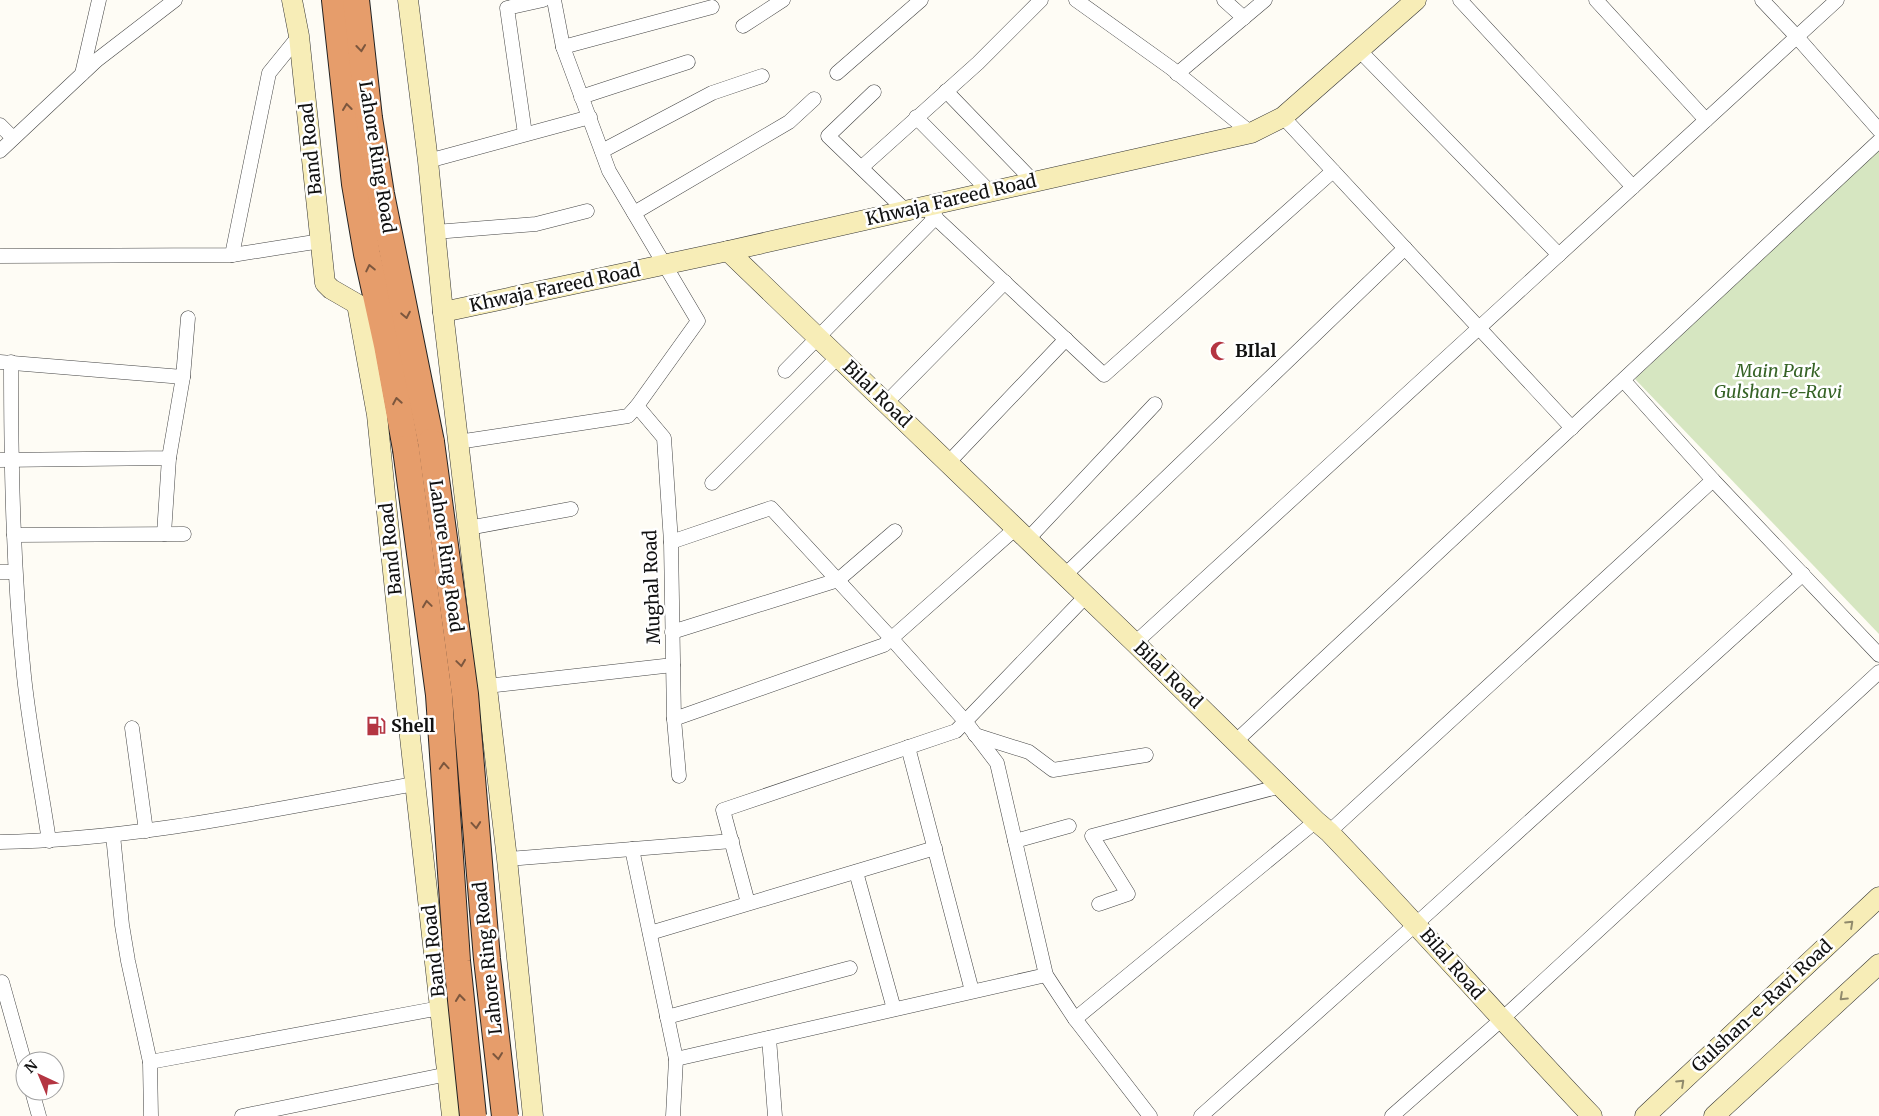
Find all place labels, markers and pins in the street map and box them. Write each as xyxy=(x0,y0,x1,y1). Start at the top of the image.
place label: BIlal xyxy=(1235,339,1276,362)
mosque icon: BIlal xyxy=(1209,340,1231,362)
place label: Shell xyxy=(391,714,435,737)
fuel station icon: Shell xyxy=(365,715,387,737)

